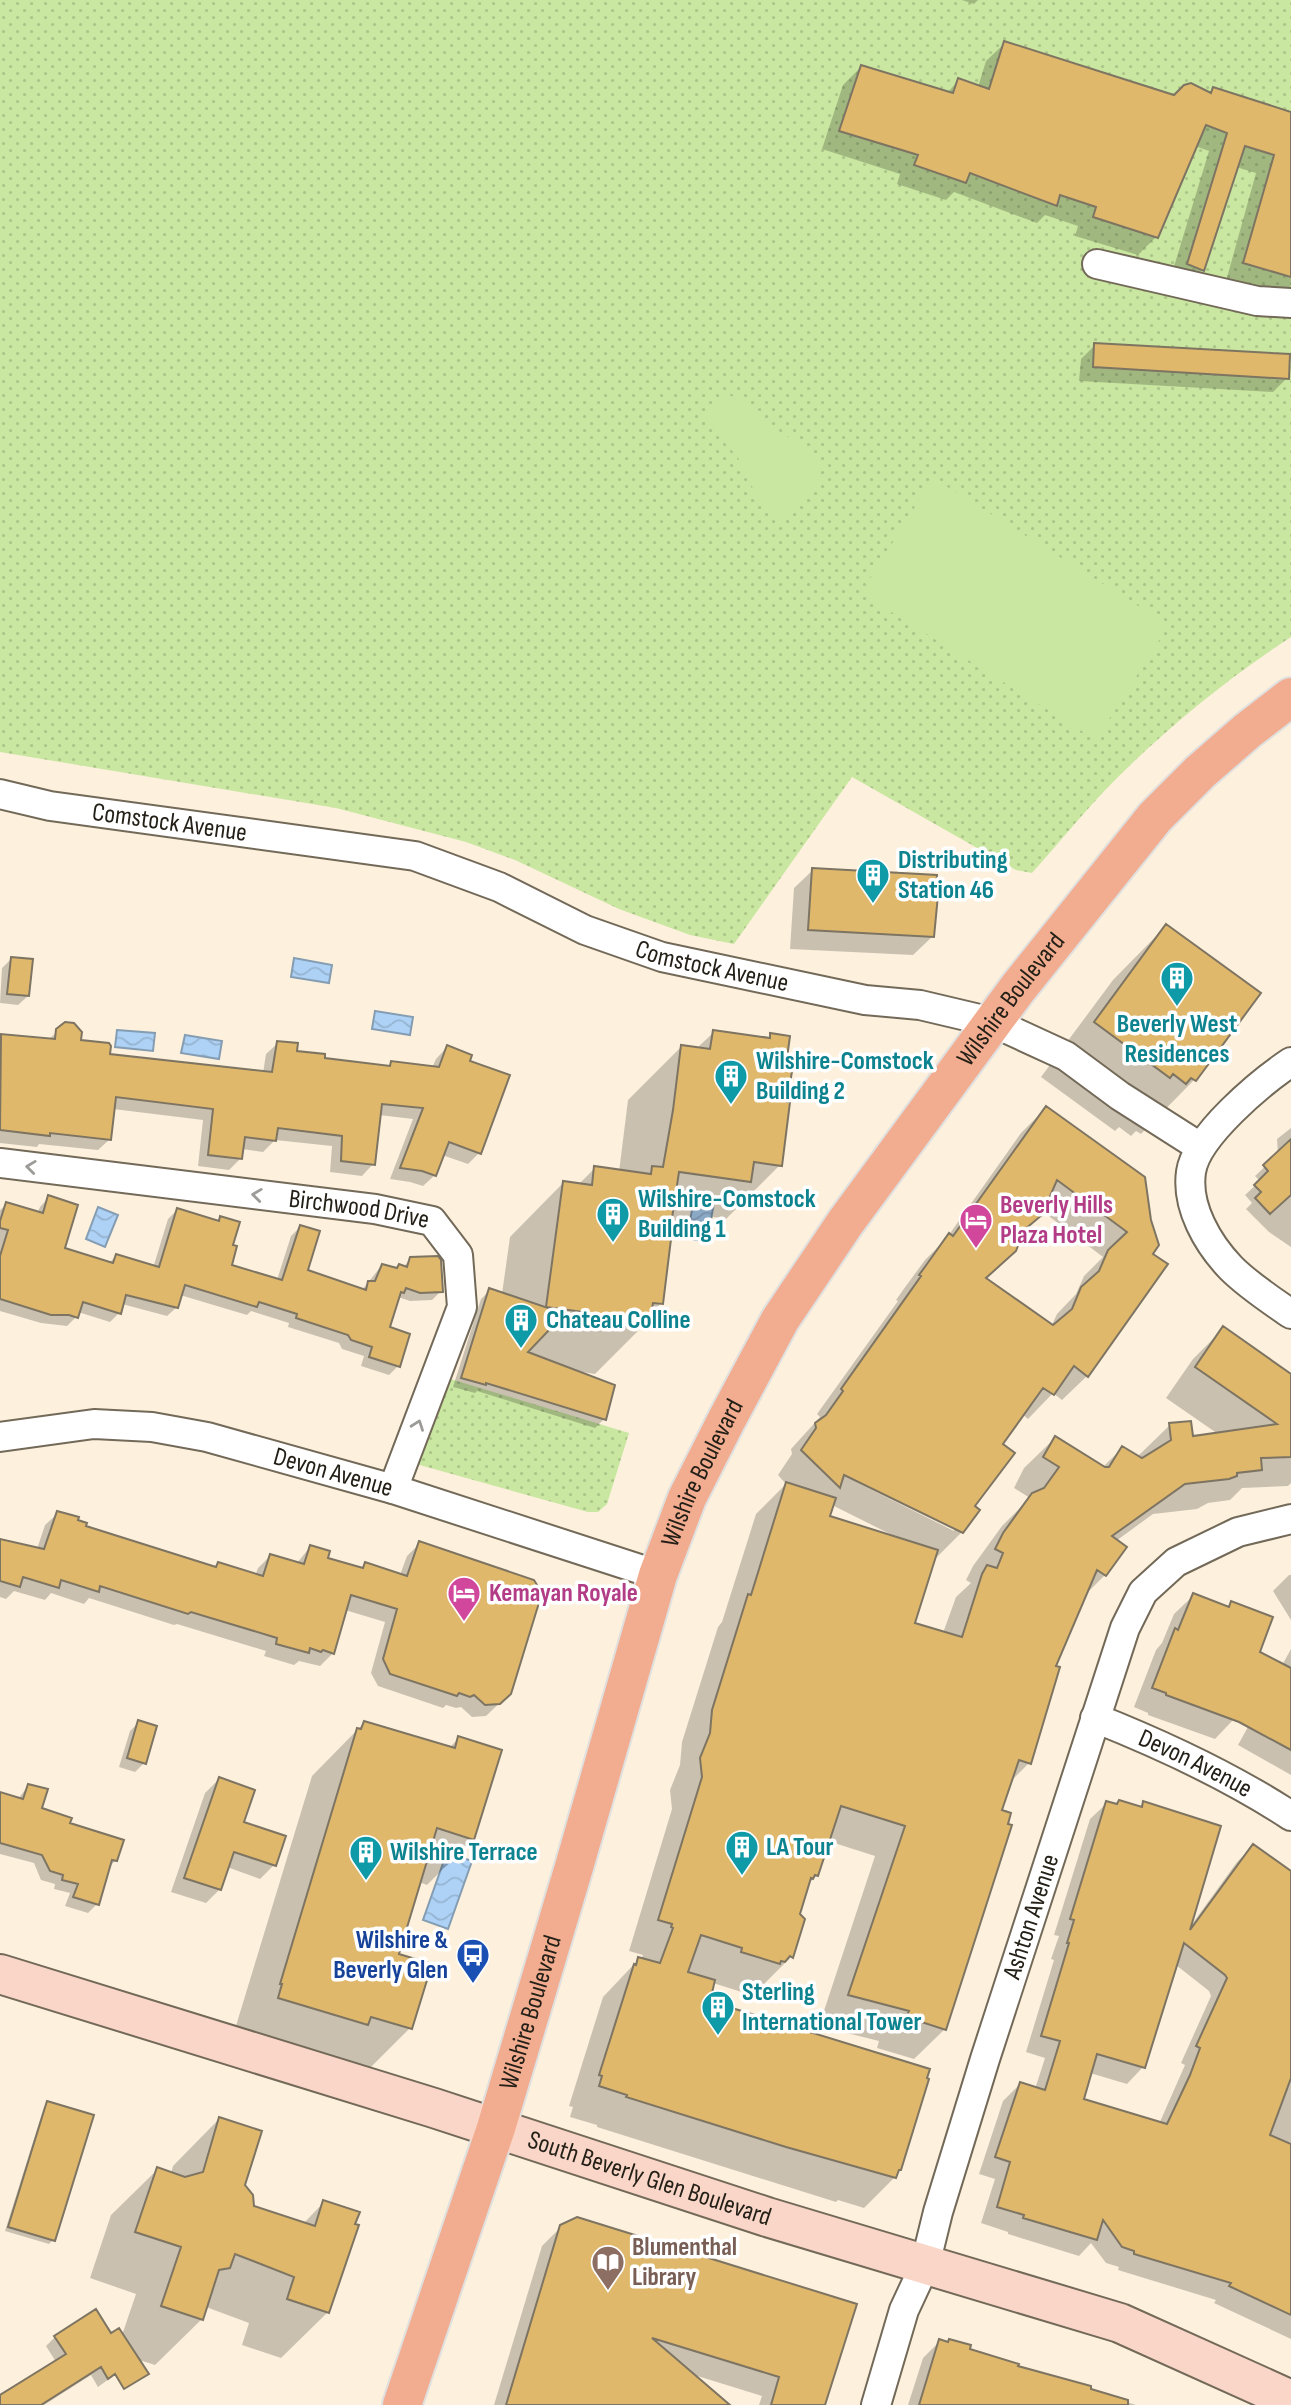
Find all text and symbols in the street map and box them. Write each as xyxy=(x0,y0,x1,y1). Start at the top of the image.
street label: Comstock Avenue xyxy=(90,796,249,848)
place label: Distributing Station 46 xyxy=(898,845,1008,906)
building icon: Distributing Station 46 xyxy=(854,856,892,905)
street label: Wilshire Boulevard xyxy=(950,927,1072,1072)
street label: Comstock Avenue xyxy=(631,933,791,999)
building icon: Beverly West Residences xyxy=(1158,959,1196,1008)
place label: Beverly West Residences xyxy=(1117,1009,1238,1070)
place label: Wilshire-Comstock Building 2 xyxy=(756,1046,934,1107)
building icon: Wilshire-Comstock Building 2 xyxy=(712,1057,750,1106)
one-way arrow xyxy=(25,1159,37,1174)
street label: Birchwood Drive xyxy=(287,1183,432,1235)
place label: Wilshire-Comstock Building 1 xyxy=(638,1184,816,1245)
one-way arrow xyxy=(251,1187,263,1202)
place label: Beverly Hills Plaza Hotel xyxy=(1000,1190,1113,1251)
building icon: Wilshire-Comstock Building 1 xyxy=(594,1195,632,1244)
hotel icon: Beverly Hills Plaza Hotel xyxy=(957,1201,995,1250)
building icon: Chateau Colline xyxy=(502,1301,540,1350)
place label: Chateau Colline xyxy=(546,1305,691,1336)
street label: Wilshire Boulevard xyxy=(655,1394,750,1551)
one-way arrow xyxy=(409,1420,423,1432)
street label: Devon Avenue xyxy=(270,1441,397,1504)
hotel icon: Kemayan Royale xyxy=(445,1574,483,1623)
place label: Kemayan Royale xyxy=(489,1578,638,1609)
street label: Devon Avenue xyxy=(1134,1722,1258,1804)
building icon: LA Tour xyxy=(723,1828,761,1877)
place label: LA Tour xyxy=(766,1832,833,1863)
building icon: Wilshire Terrace xyxy=(347,1833,385,1882)
place label: Wilshire Terrace xyxy=(390,1837,538,1868)
street label: Ashton Avenue xyxy=(996,1850,1066,1984)
place label: Wilshire & Beverly Glen xyxy=(333,1925,448,1986)
street label: Wilshire Boulevard xyxy=(493,1932,568,2093)
bus stop icon: Wilshire & Beverly Glen xyxy=(454,1936,492,1985)
place label: Sterling International Tower xyxy=(742,1977,922,2038)
building icon: Sterling International Tower xyxy=(699,1988,737,2037)
street label: South Beverly Glen Boulevard xyxy=(524,2124,775,2233)
place label: Blumenthal Library xyxy=(632,2232,737,2293)
library icon: Blumenthal Library xyxy=(589,2243,627,2292)

